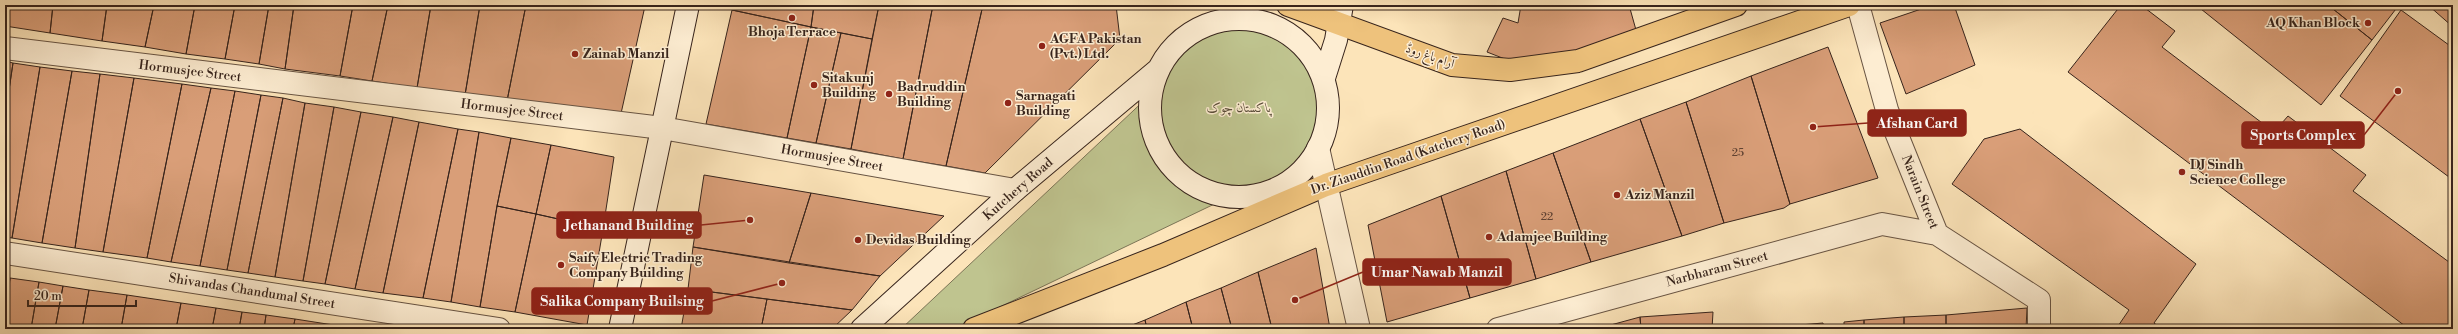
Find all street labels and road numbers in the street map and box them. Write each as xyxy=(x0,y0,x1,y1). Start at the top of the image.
street label: آرام باغ روڈ xyxy=(1402,40,1458,75)
street label: Hormusjee Street xyxy=(138,57,243,85)
street label: Hormusjee Street xyxy=(460,96,565,124)
street label: Dr. Ziauddin Road (Katchery Road) xyxy=(1309,116,1507,198)
street label: Hormusjee Street xyxy=(780,141,885,175)
street label: Narain Street xyxy=(1898,153,1942,232)
street label: Kutchery Road xyxy=(980,154,1057,224)
street label: Narbharam Street xyxy=(1664,248,1770,290)
street label: Shivandas Chandumal Street xyxy=(168,270,337,312)

